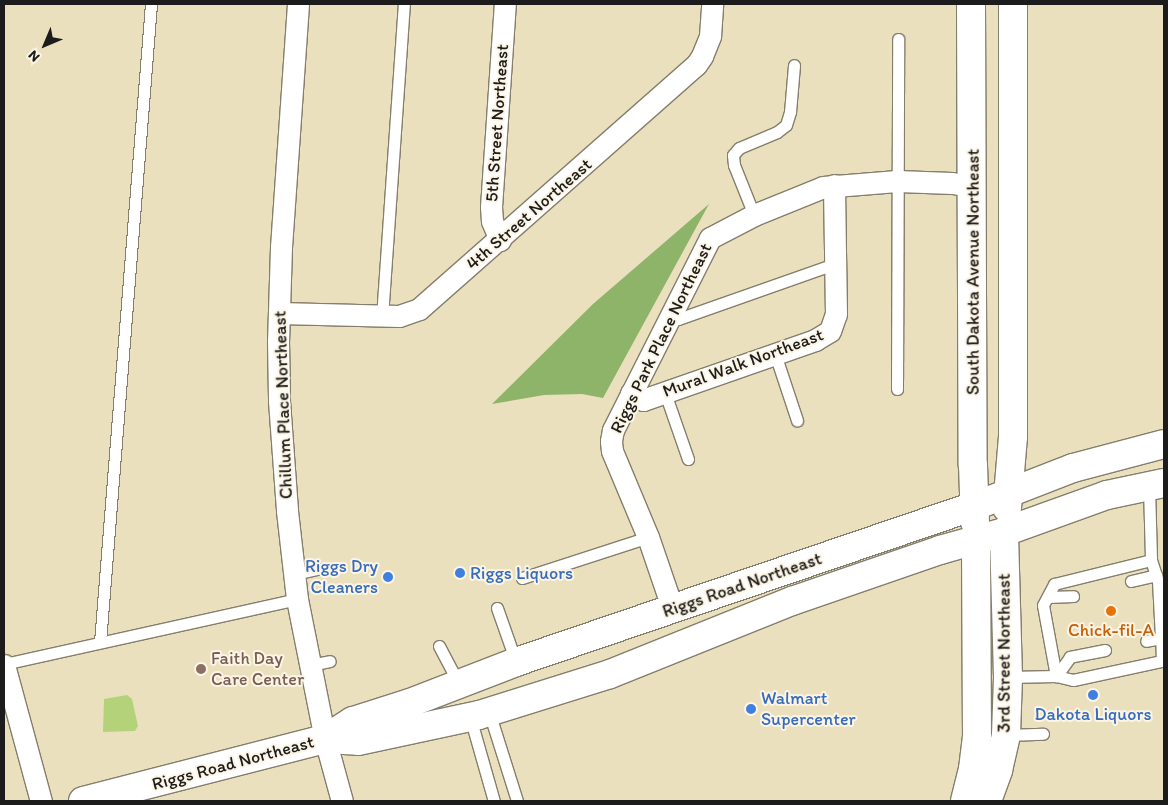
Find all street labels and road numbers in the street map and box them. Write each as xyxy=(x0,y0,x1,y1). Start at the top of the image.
street label: 5th Street Northeast xyxy=(481,43,513,203)
street label: South Dakota Avenue Northeast xyxy=(962,149,984,395)
street label: 4th Street Northeast xyxy=(462,153,596,275)
street label: Riggs Park Place Northeast xyxy=(606,240,716,436)
street label: Chillum Place Northeast xyxy=(269,311,297,499)
street label: Mural Walk Northeast xyxy=(660,324,826,402)
street label: Riggs Road Northeast xyxy=(660,548,824,622)
street label: 3rd Street Northeast xyxy=(993,573,1015,733)
street label: Riggs Road Northeast xyxy=(150,731,316,795)

